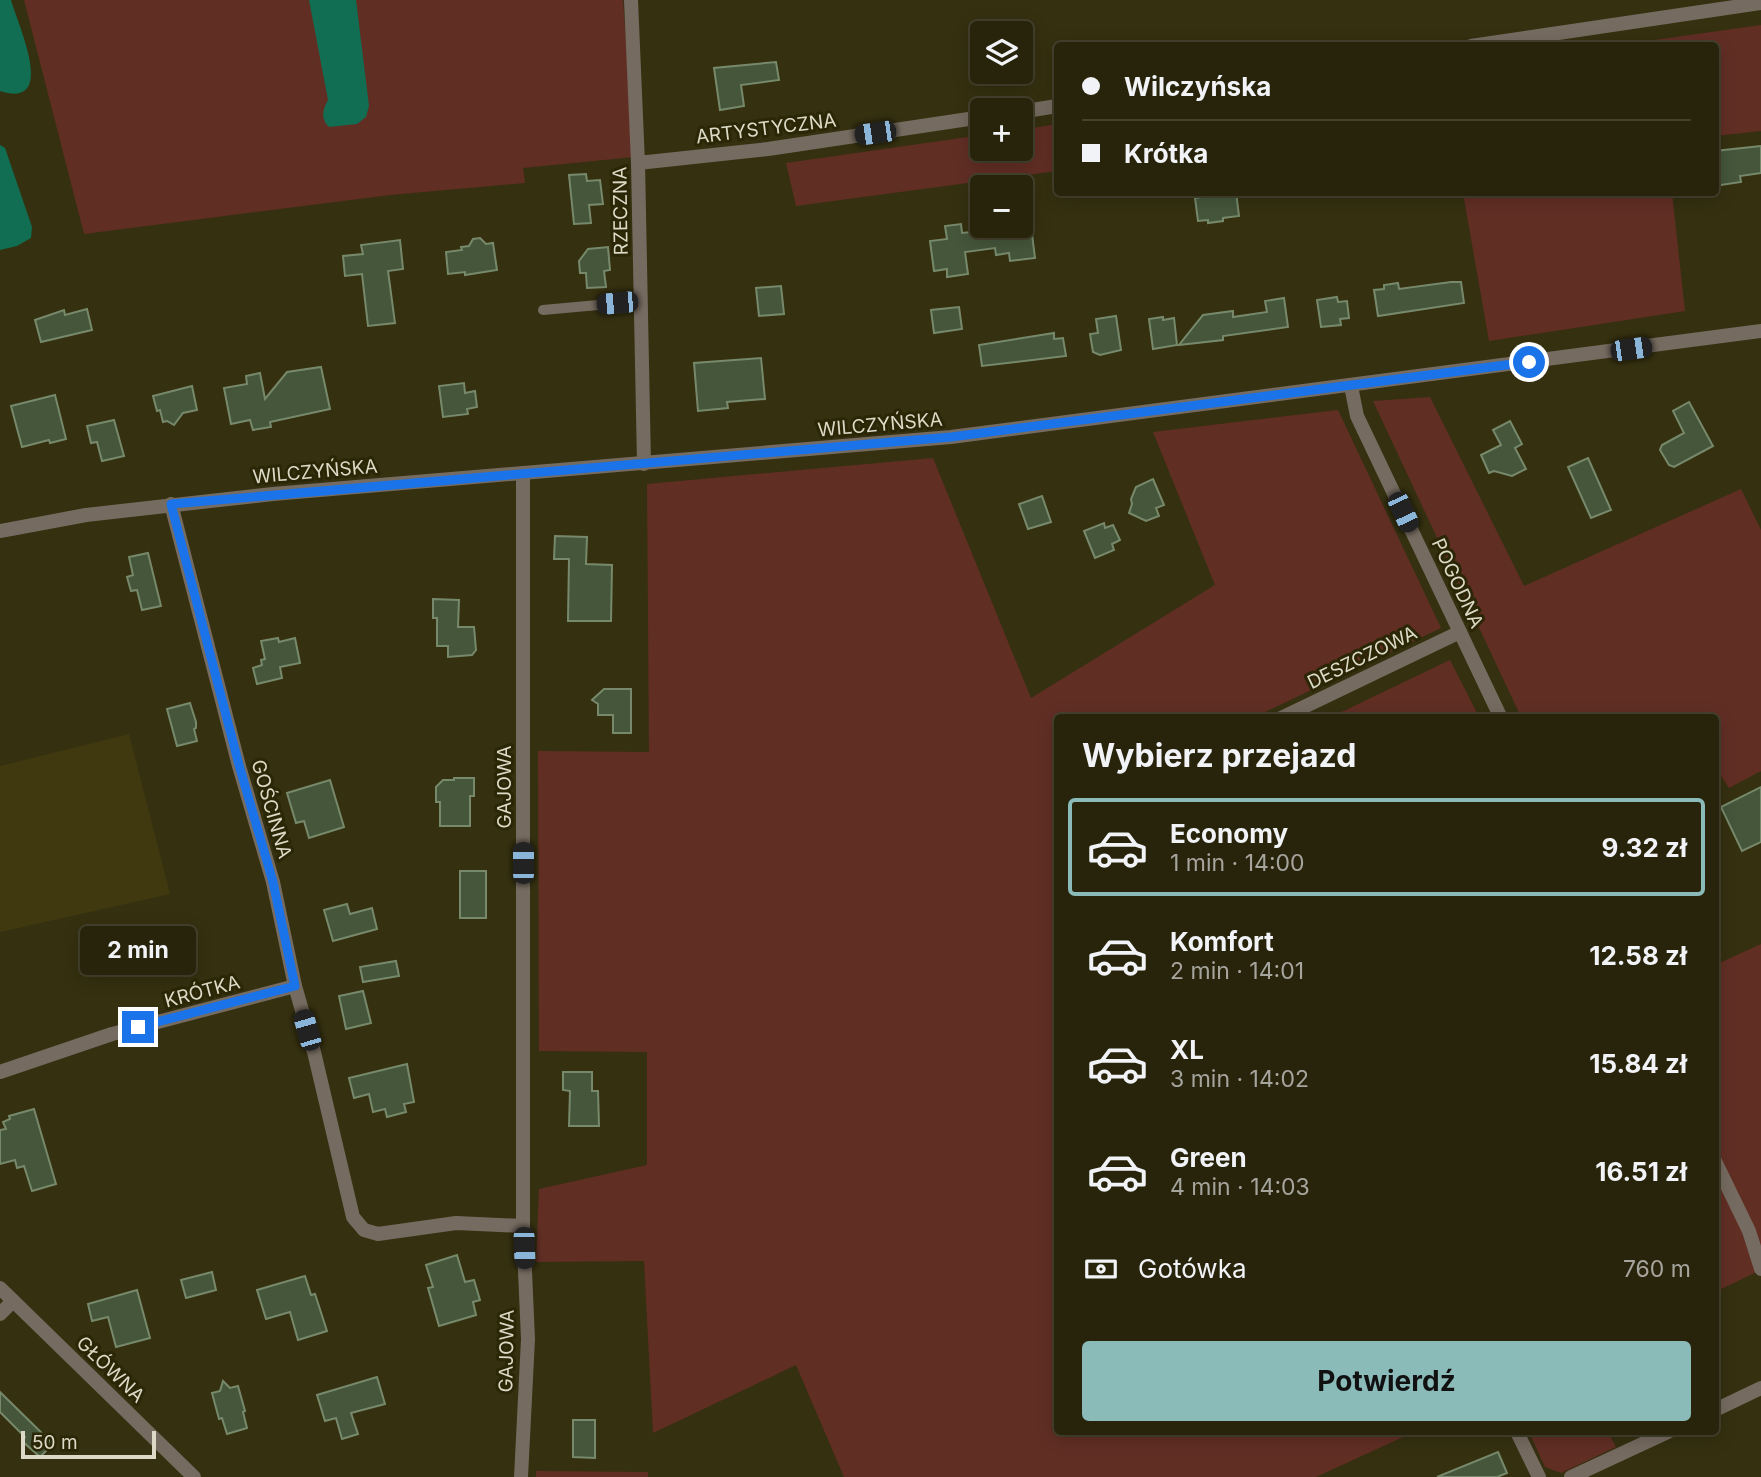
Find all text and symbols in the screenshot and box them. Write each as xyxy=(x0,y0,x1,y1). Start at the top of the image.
map controls xyxy=(970,21,1033,238)
button: layers xyxy=(970,21,1033,84)
text: Wilczyńska xyxy=(1124,71,1271,102)
button: + xyxy=(970,98,1033,161)
street label: ARTYSTYCZNA xyxy=(695,108,838,149)
car xyxy=(853,120,898,146)
text: Krótka xyxy=(1124,138,1208,169)
street label: RZECZNA xyxy=(608,166,633,256)
button: − xyxy=(970,175,1033,238)
car xyxy=(596,291,639,315)
car xyxy=(1609,336,1654,362)
route start xyxy=(1513,346,1545,378)
street label: WILCZYŃSKA xyxy=(817,407,943,441)
street label: WILCZYŃSKA xyxy=(252,454,378,488)
car xyxy=(1385,489,1422,535)
street label: POGODNA xyxy=(1427,535,1488,632)
street label: DESZCZOWA xyxy=(1304,621,1421,694)
text: Wybierz przejazd xyxy=(1082,736,1356,775)
street label: GAJOWA xyxy=(493,746,516,829)
street label: GOŚCINNA xyxy=(246,757,297,861)
icon: car xyxy=(1086,816,1149,879)
text: Economy xyxy=(1170,818,1288,849)
text: 9.32 zł xyxy=(1602,832,1687,863)
car xyxy=(513,842,534,884)
text: 1 min · 14:00 xyxy=(1170,849,1305,877)
icon: car xyxy=(1086,924,1149,987)
callout: 2 min xyxy=(80,926,196,974)
text: Komfort xyxy=(1170,926,1274,957)
text: 2 min xyxy=(107,936,169,964)
text: 12.58 zł xyxy=(1589,940,1687,971)
text: 2 min · 14:01 xyxy=(1170,957,1304,985)
street label: KRÓTKA xyxy=(162,970,242,1013)
car xyxy=(292,1007,323,1053)
route end xyxy=(122,1011,154,1043)
icon: car xyxy=(1086,1032,1149,1095)
text: XL xyxy=(1170,1034,1204,1065)
text: 15.84 zł xyxy=(1589,1048,1687,1079)
text: 3 min · 14:02 xyxy=(1170,1065,1309,1093)
icon: car xyxy=(1086,1140,1149,1203)
text: Green xyxy=(1170,1142,1247,1173)
text: 16.51 zł xyxy=(1595,1156,1687,1187)
text: 4 min · 14:03 xyxy=(1170,1173,1310,1201)
car xyxy=(513,1227,536,1269)
icon: cash xyxy=(1082,1250,1120,1288)
text: Gotówka xyxy=(1138,1253,1247,1284)
text: 760 m xyxy=(1623,1255,1691,1283)
street label: GAJOWA xyxy=(494,1309,519,1393)
street label: GŁÓWNA xyxy=(72,1331,149,1407)
button: Potwierdź xyxy=(1082,1341,1691,1421)
scale bar xyxy=(21,1428,156,1460)
text: 50 m xyxy=(32,1431,78,1454)

